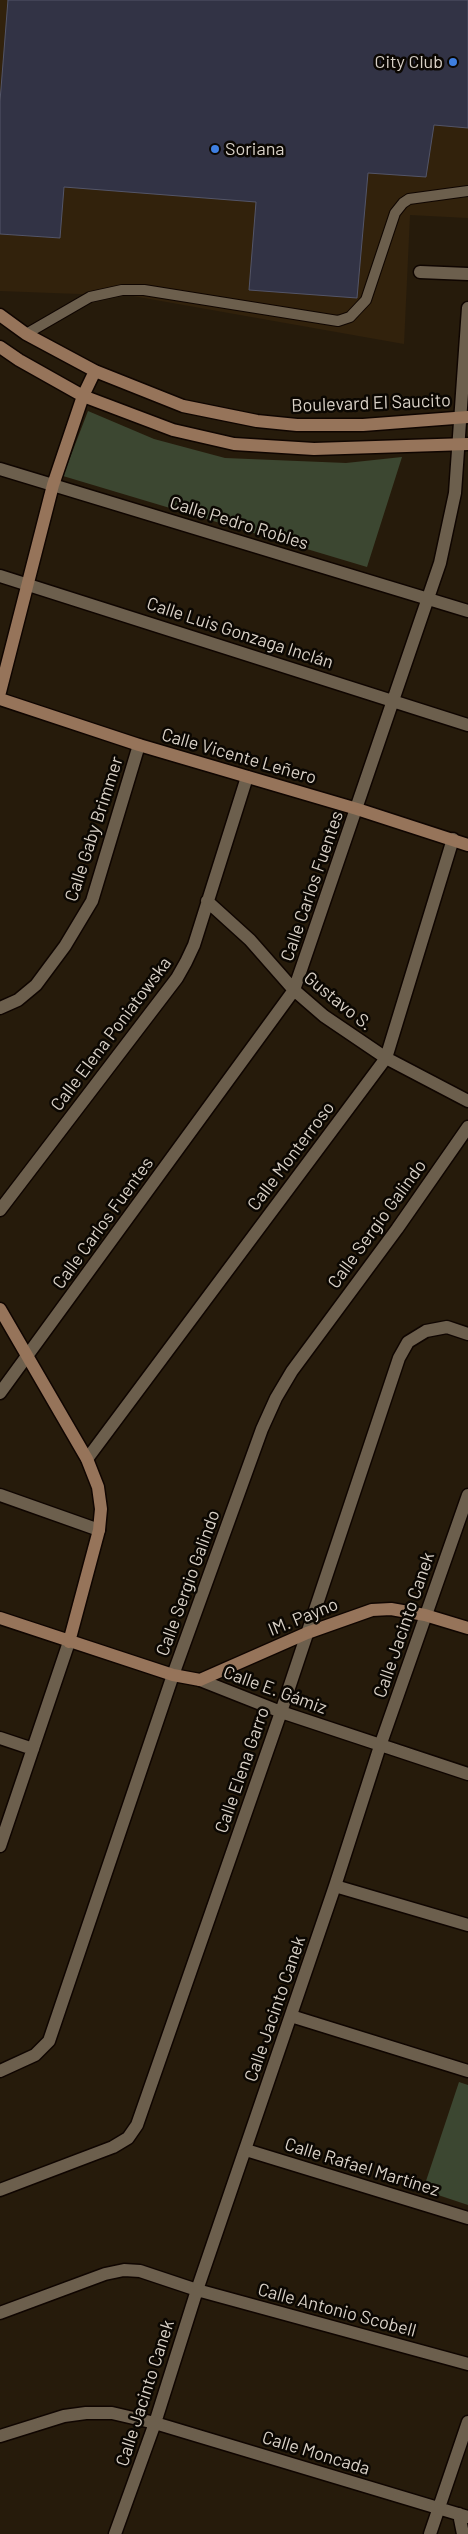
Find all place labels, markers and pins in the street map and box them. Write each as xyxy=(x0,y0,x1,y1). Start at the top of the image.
place label: City Club xyxy=(374,51,443,73)
marker: City Club xyxy=(447,56,459,68)
place label: Soriana xyxy=(225,138,285,160)
marker: Soriana xyxy=(209,143,221,155)

